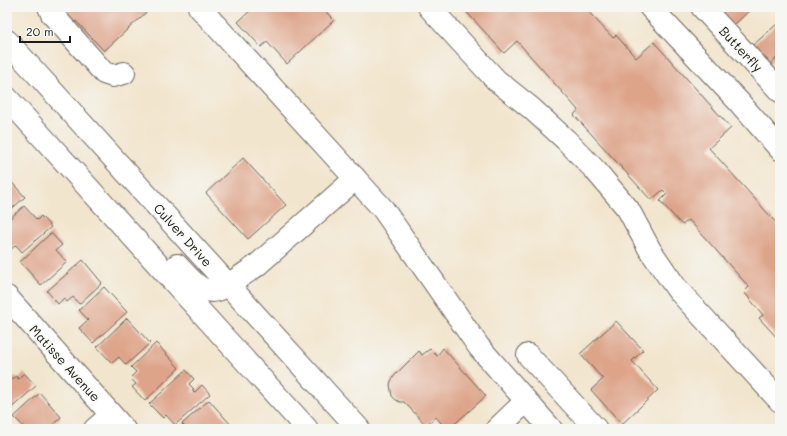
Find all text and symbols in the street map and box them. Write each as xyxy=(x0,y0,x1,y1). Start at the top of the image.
scale bar xyxy=(20,18,70,44)
street label: Butterfly xyxy=(716,22,767,75)
text: 20 m xyxy=(26,23,54,39)
street label: Culver Drive xyxy=(150,199,216,270)
street label: Matisse Avenue xyxy=(26,321,104,405)

